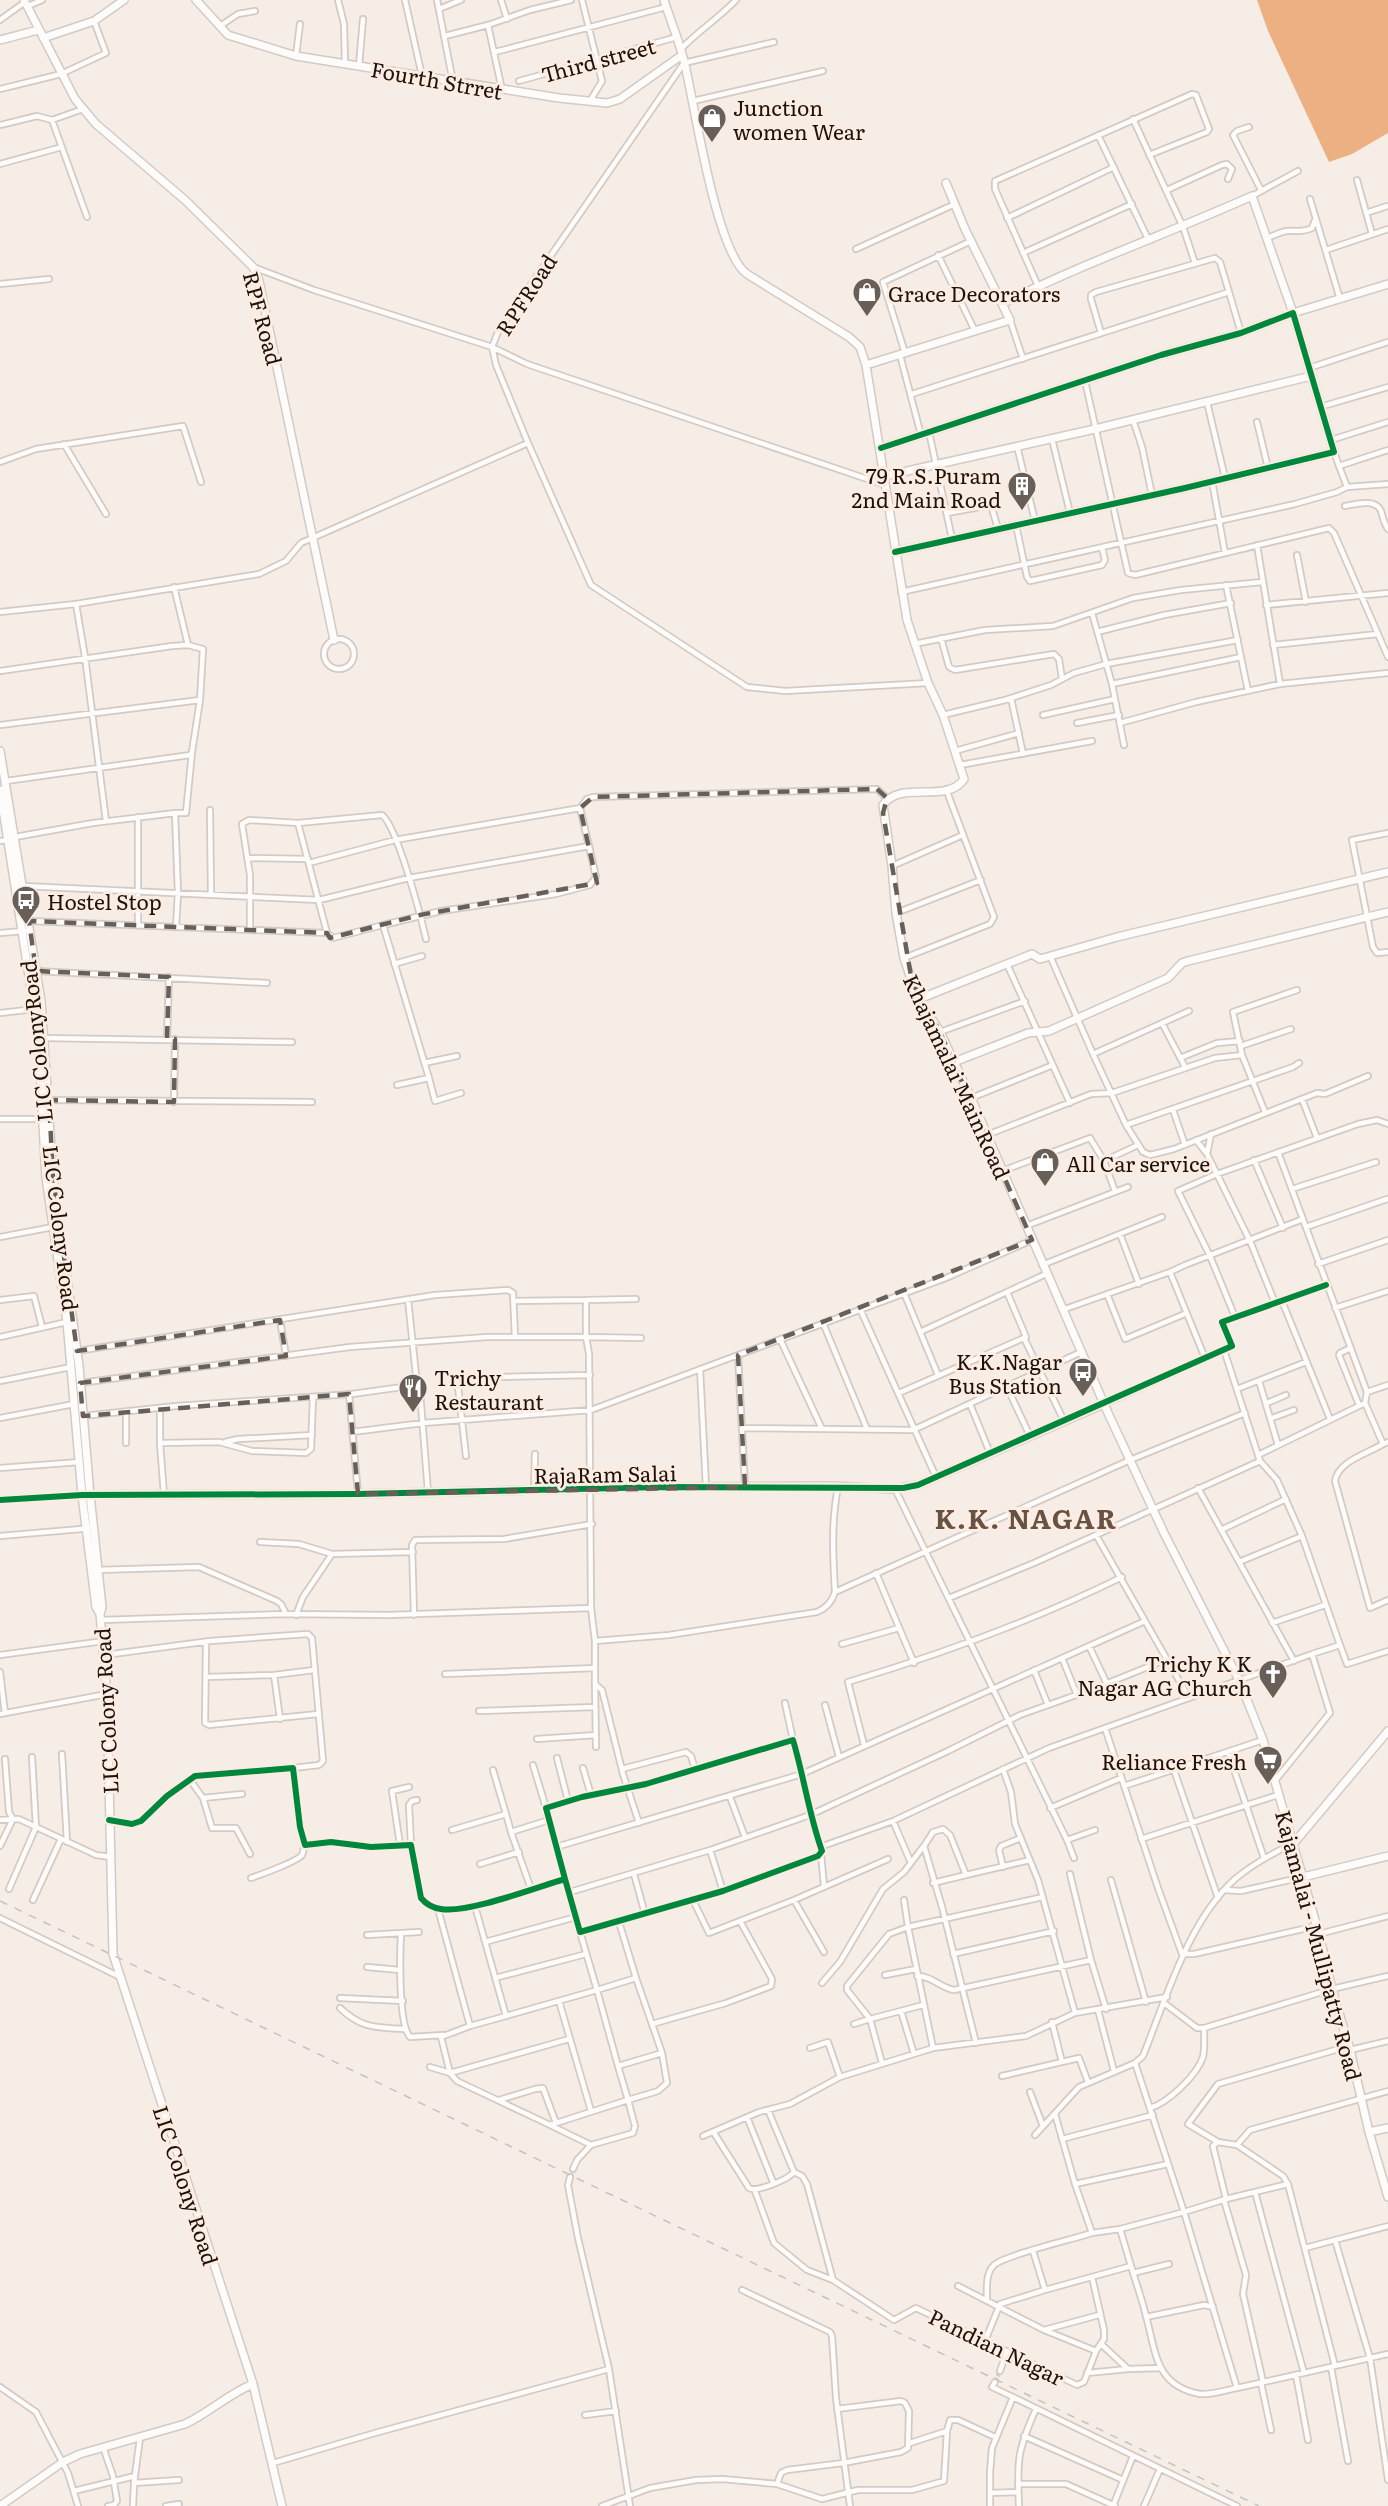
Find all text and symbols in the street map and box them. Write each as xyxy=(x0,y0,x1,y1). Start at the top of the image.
street label: Third street xyxy=(538,29,659,89)
street label: Fourth Strret xyxy=(369,52,506,106)
place label: Junction women Wear xyxy=(733,91,865,146)
shop icon: Junction women Wear xyxy=(696,102,728,144)
street label: RPFRoad xyxy=(487,247,563,341)
street label: RPF Road xyxy=(237,268,291,368)
shop icon: Grace Decorators xyxy=(851,276,883,318)
place label: Grace Decorators xyxy=(888,277,1060,308)
place label: 79 R.S.Puram 2nd Main Road xyxy=(852,459,1001,514)
building icon: 79 R.S.Puram 2nd Main Road xyxy=(1006,470,1038,512)
bus stop icon: Hostel Stop xyxy=(10,884,42,926)
place label: Hostel Stop xyxy=(47,885,162,916)
street label: LIC ColonyRoad xyxy=(11,959,59,1123)
street label: Khajamalai MainRoad xyxy=(897,968,1019,1184)
street label: LIC Colony Road xyxy=(36,1144,88,1313)
shop icon: All Car service xyxy=(1029,1146,1061,1188)
place label: All Car service xyxy=(1066,1147,1210,1178)
place label: K.K.Nagar Bus Station xyxy=(948,1345,1062,1400)
bus stop icon: K.K.Nagar Bus Station xyxy=(1067,1356,1099,1398)
place label: Trichy Restaurant xyxy=(434,1361,544,1416)
restaurant icon: Trichy Restaurant xyxy=(397,1372,429,1414)
street label: RajaRam Salai xyxy=(533,1456,677,1490)
district label: K.K. NAGAR xyxy=(934,1497,1118,1537)
street label: LIC Colony Road xyxy=(85,1627,125,1795)
place label: Trichy K K Nagar AG Church xyxy=(1077,1647,1252,1702)
church icon: Trichy K K Nagar AG Church xyxy=(1257,1658,1289,1700)
supermarket icon: Reliance Fresh xyxy=(1252,1744,1284,1786)
place label: Reliance Fresh xyxy=(1101,1745,1247,1776)
street label: Kajamalai - Mullipatty Road xyxy=(1269,1806,1371,2084)
street label: LIC Colony Road xyxy=(147,2101,227,2269)
street label: Pandian Nagar xyxy=(924,2300,1070,2392)

